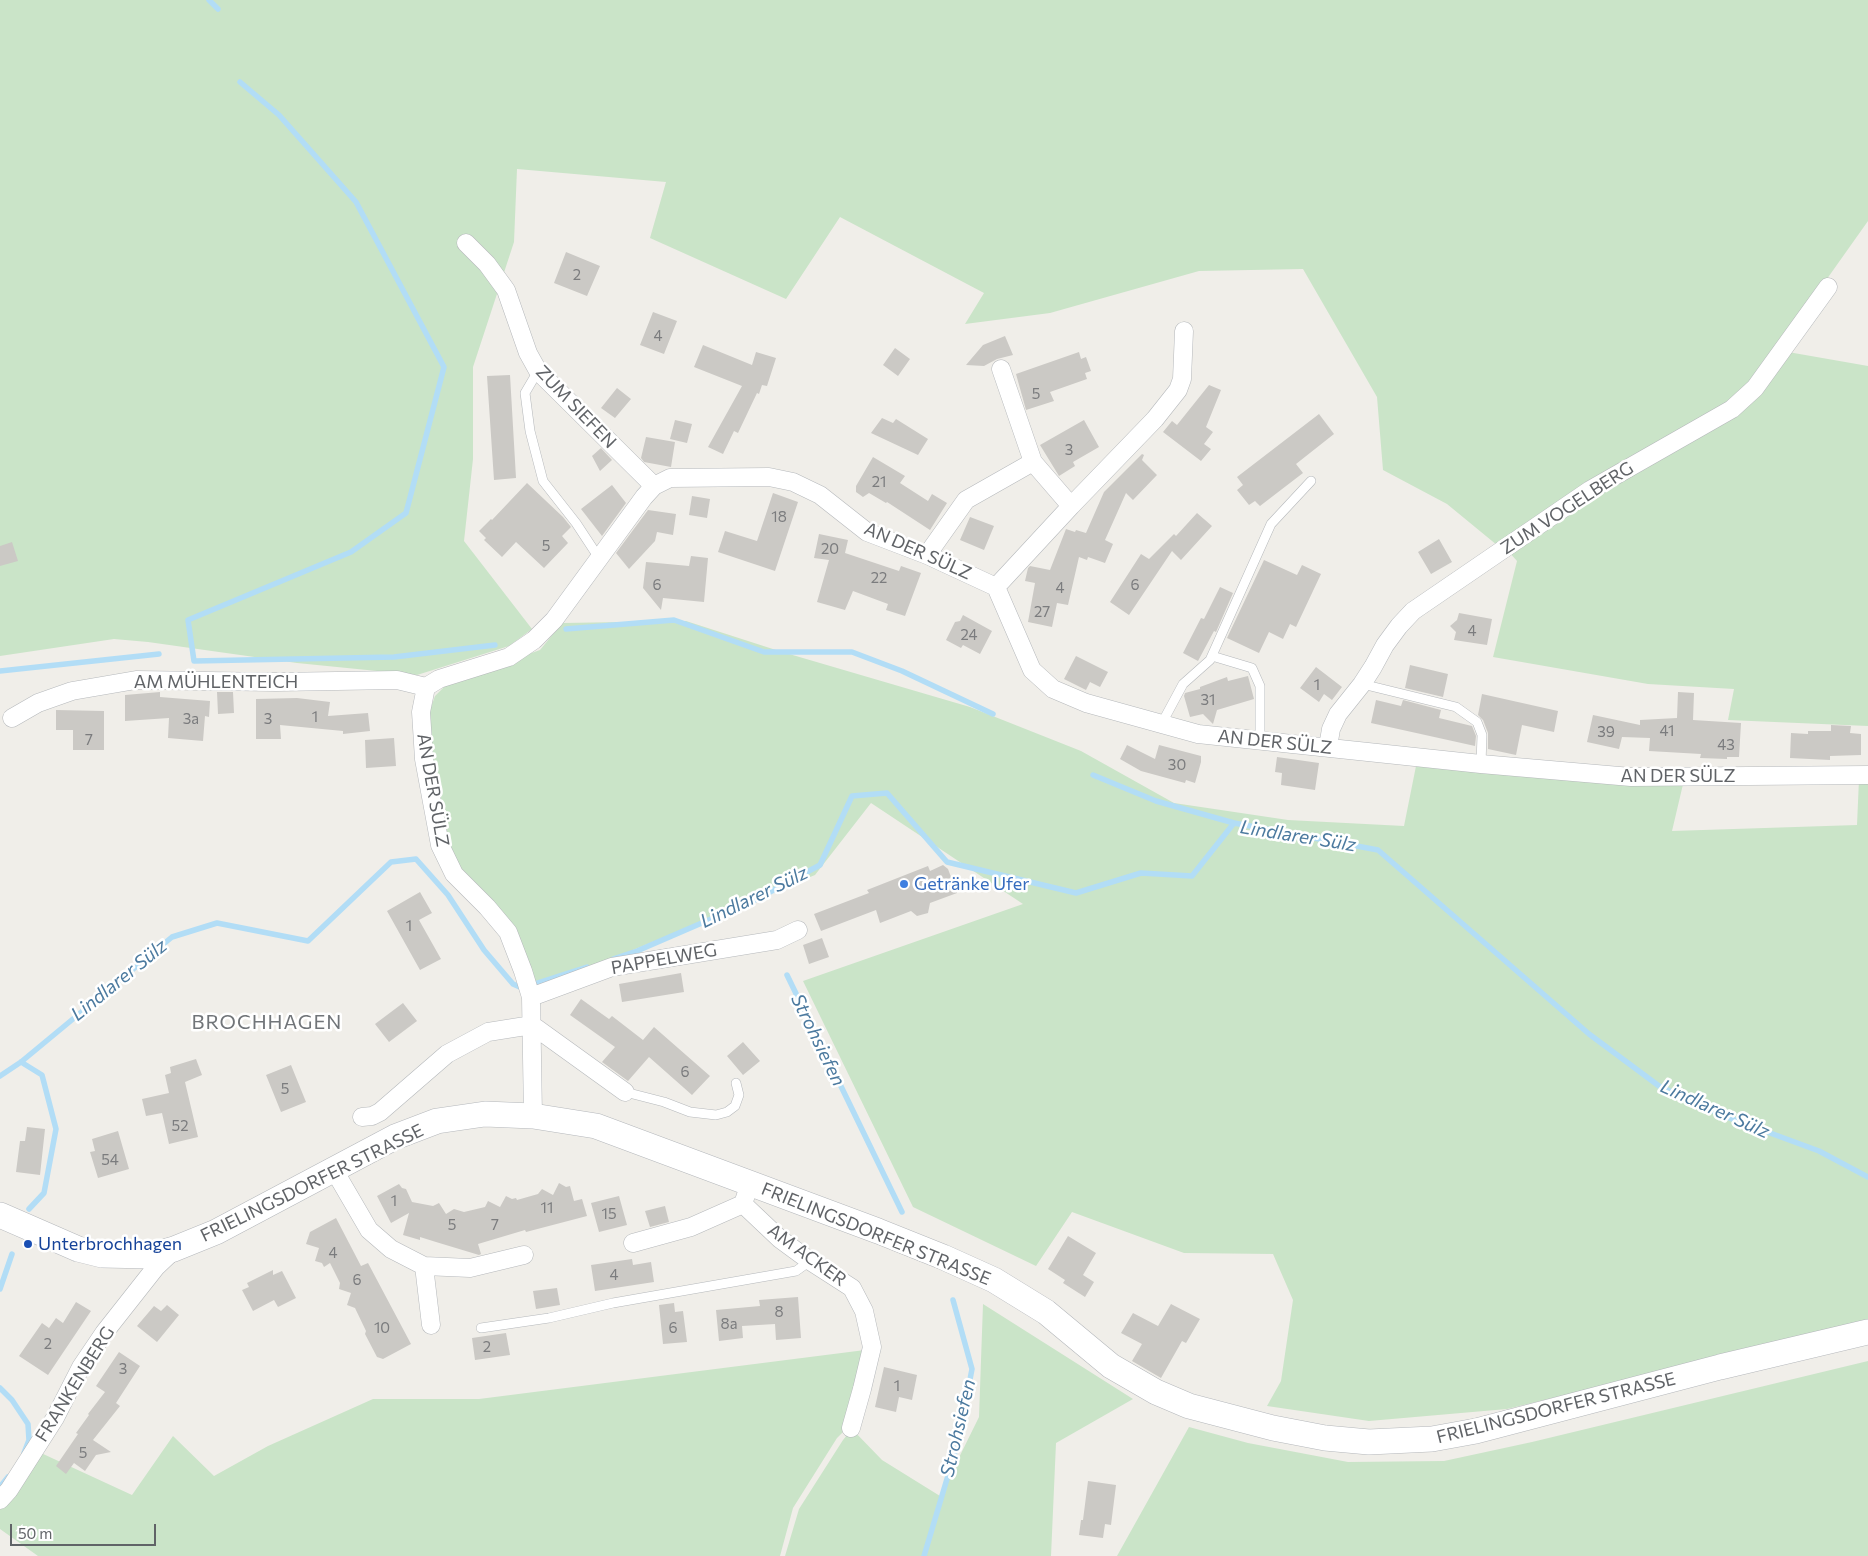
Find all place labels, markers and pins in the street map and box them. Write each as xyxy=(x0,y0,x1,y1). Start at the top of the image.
place label: Getränke Ufer xyxy=(914,873,1029,895)
marker: Getränke Ufer xyxy=(898,878,910,890)
place label: Unterbrochhagen xyxy=(38,1233,182,1255)
marker: Unterbrochhagen xyxy=(22,1238,34,1250)

